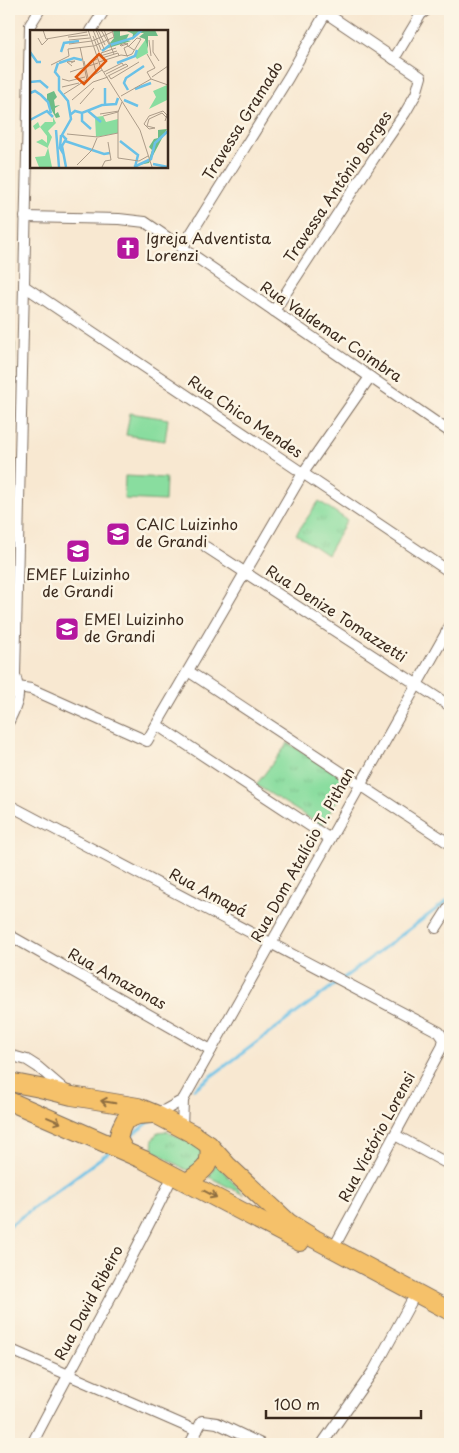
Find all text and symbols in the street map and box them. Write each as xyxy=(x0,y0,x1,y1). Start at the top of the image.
inset map xyxy=(30,30,168,168)
street label: Travessa Gramado xyxy=(196,56,288,184)
street label: Travessa Antônio Borges xyxy=(277,105,396,267)
place label: Igreja Adventista Lorenzi xyxy=(146,226,271,266)
church icon: Igreja Adventista Lorenzi xyxy=(115,235,141,261)
street label: Rua Valdemar Coimbra xyxy=(256,275,408,387)
street label: Rua Chico Mendes xyxy=(184,369,308,463)
place label: CAIC Luizinho de Grandi xyxy=(136,512,238,552)
school or university icon: CAIC Luizinho de Grandi xyxy=(105,521,131,547)
school or university icon: EMEF Luizinho de Grandi xyxy=(65,538,91,564)
street label: Rua Denize Tomazzetti xyxy=(262,558,412,667)
place label: EMEF Luizinho de Grandi xyxy=(26,562,130,602)
place label: EMEI Luizinho de Grandi xyxy=(84,607,184,647)
school or university icon: EMEI Luizinho de Grandi xyxy=(54,616,80,642)
street label: Rua Dom Atalício T. Pithan xyxy=(244,763,359,946)
street label: Rua Amapá xyxy=(166,861,252,922)
street label: Rua Amazonas xyxy=(64,941,171,1014)
street label: Rua Victório Lorensi xyxy=(332,1067,420,1206)
one-way arrow xyxy=(100,1097,116,1106)
one-way arrow xyxy=(46,1116,61,1126)
one-way arrow xyxy=(202,1189,217,1199)
street label: Rua David Ribeiro xyxy=(48,1241,128,1364)
scale bar xyxy=(266,1388,422,1420)
text: 100 m xyxy=(274,1392,320,1415)

